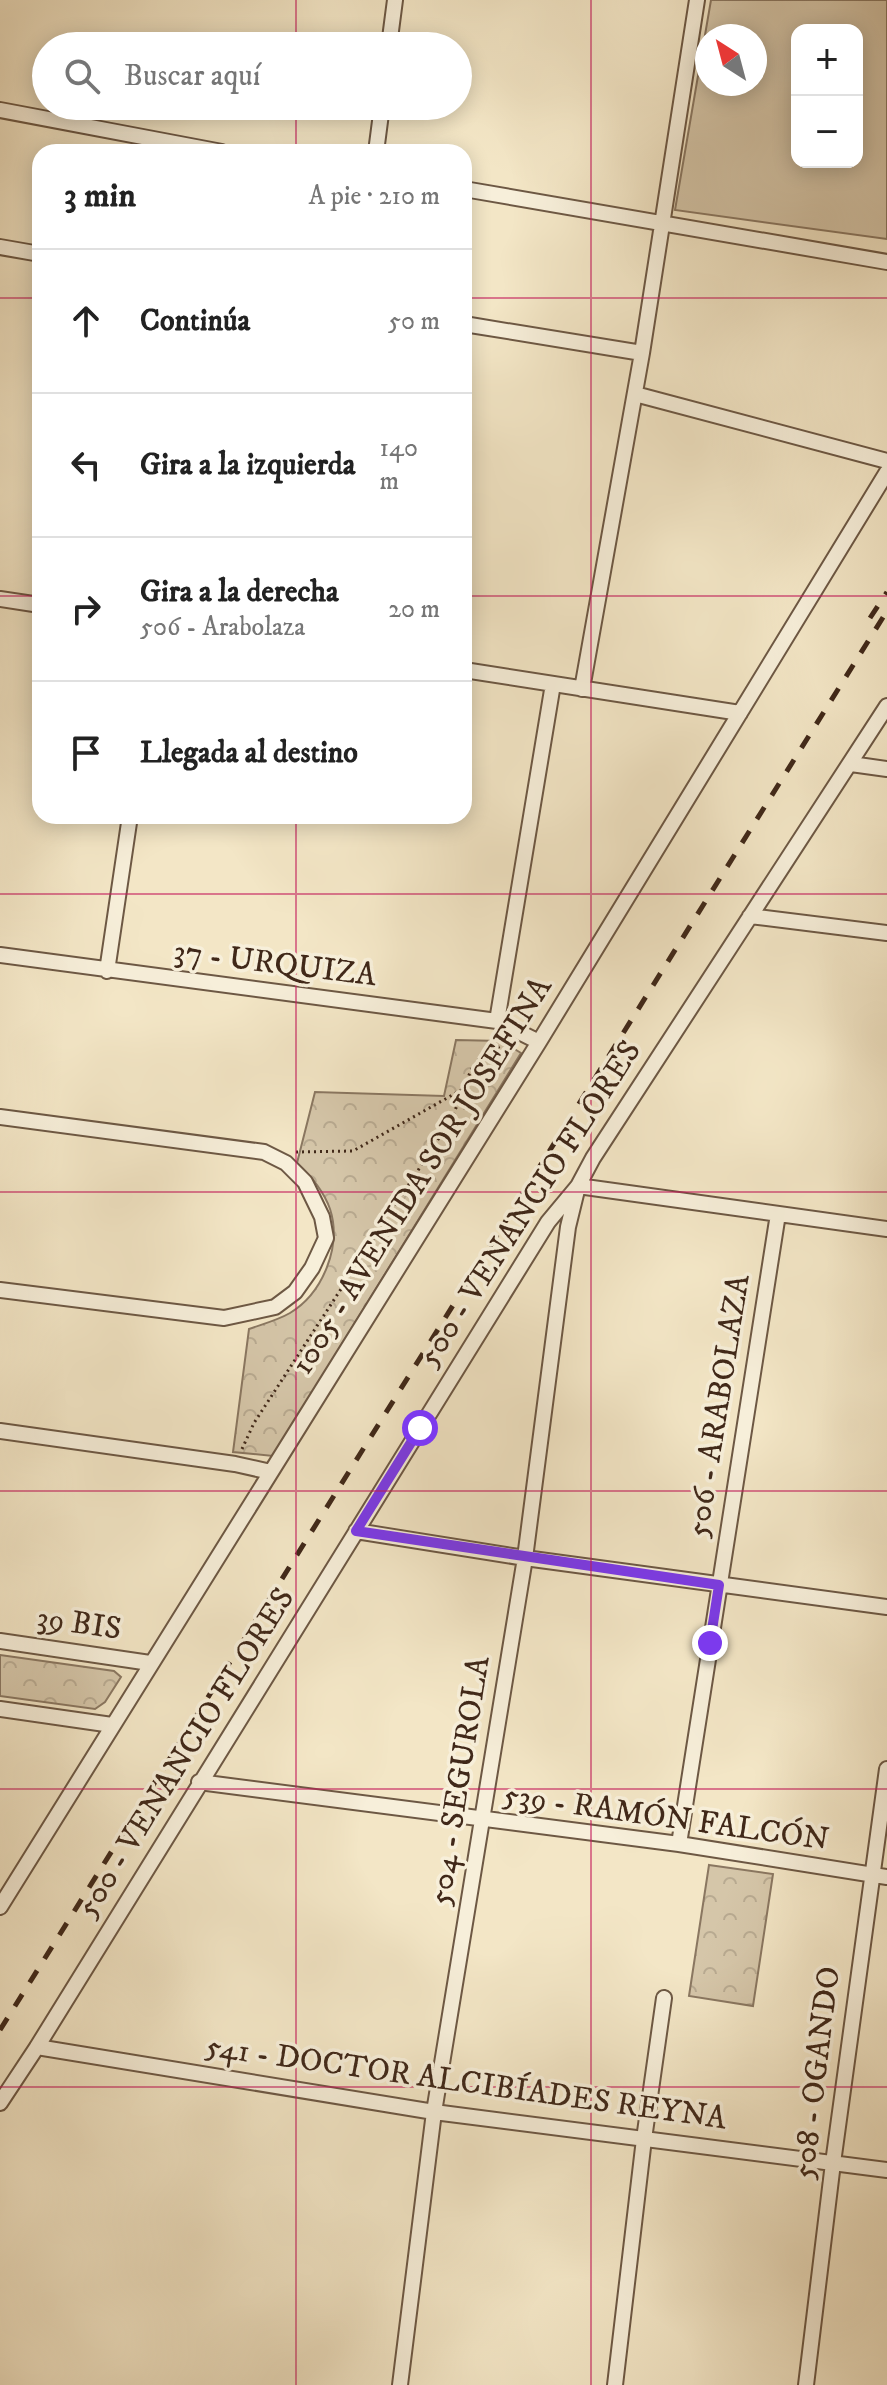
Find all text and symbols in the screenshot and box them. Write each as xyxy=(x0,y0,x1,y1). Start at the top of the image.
north arrow xyxy=(695,24,767,96)
map controls xyxy=(791,24,863,168)
button: + xyxy=(791,24,863,96)
search box xyxy=(32,32,472,120)
icon: search xyxy=(60,54,104,98)
text: Buscar aquí xyxy=(124,58,261,95)
button: − xyxy=(791,96,863,168)
text: 3 min xyxy=(64,175,136,217)
text: A pie · 210 m xyxy=(309,180,440,213)
icon: ahead xyxy=(64,299,108,343)
text: Continúa xyxy=(140,303,250,340)
text: 50 m xyxy=(388,305,440,338)
text: 140 m xyxy=(379,432,418,498)
icon: left xyxy=(64,443,108,487)
text: Gira a la izquierda xyxy=(140,447,355,484)
text: Gira a la derecha xyxy=(140,574,339,611)
icon: right xyxy=(64,587,108,631)
text: 20 m xyxy=(388,593,440,626)
text: 506 - Arabolaza xyxy=(140,611,305,644)
icon: arrive xyxy=(64,731,108,775)
text: Llegada al destino xyxy=(140,735,358,772)
street label: 37 - URQUIZA xyxy=(171,932,379,996)
street label: 1005 - AVENIDA SOR JOSEFINA xyxy=(283,969,562,1382)
street label: 500 - VENANCIO FLORES xyxy=(409,1033,651,1375)
street label: 506 - ARABOLAZA xyxy=(678,1271,760,1540)
route start xyxy=(402,1410,438,1446)
street label: 500 - VENANCIO FLORES xyxy=(68,1581,304,1925)
street label: 39 BIS xyxy=(34,1598,124,1650)
route end xyxy=(692,1625,728,1661)
street label: 504 - SEGUROLA xyxy=(421,1653,500,1909)
street label: 539 - RAMÓN FALCÓN xyxy=(501,1775,831,1861)
street label: 508 - OGANDO xyxy=(784,1964,850,2182)
street label: 541 - DOCTOR ALCIBÍADES REYNA xyxy=(203,2027,730,2139)

